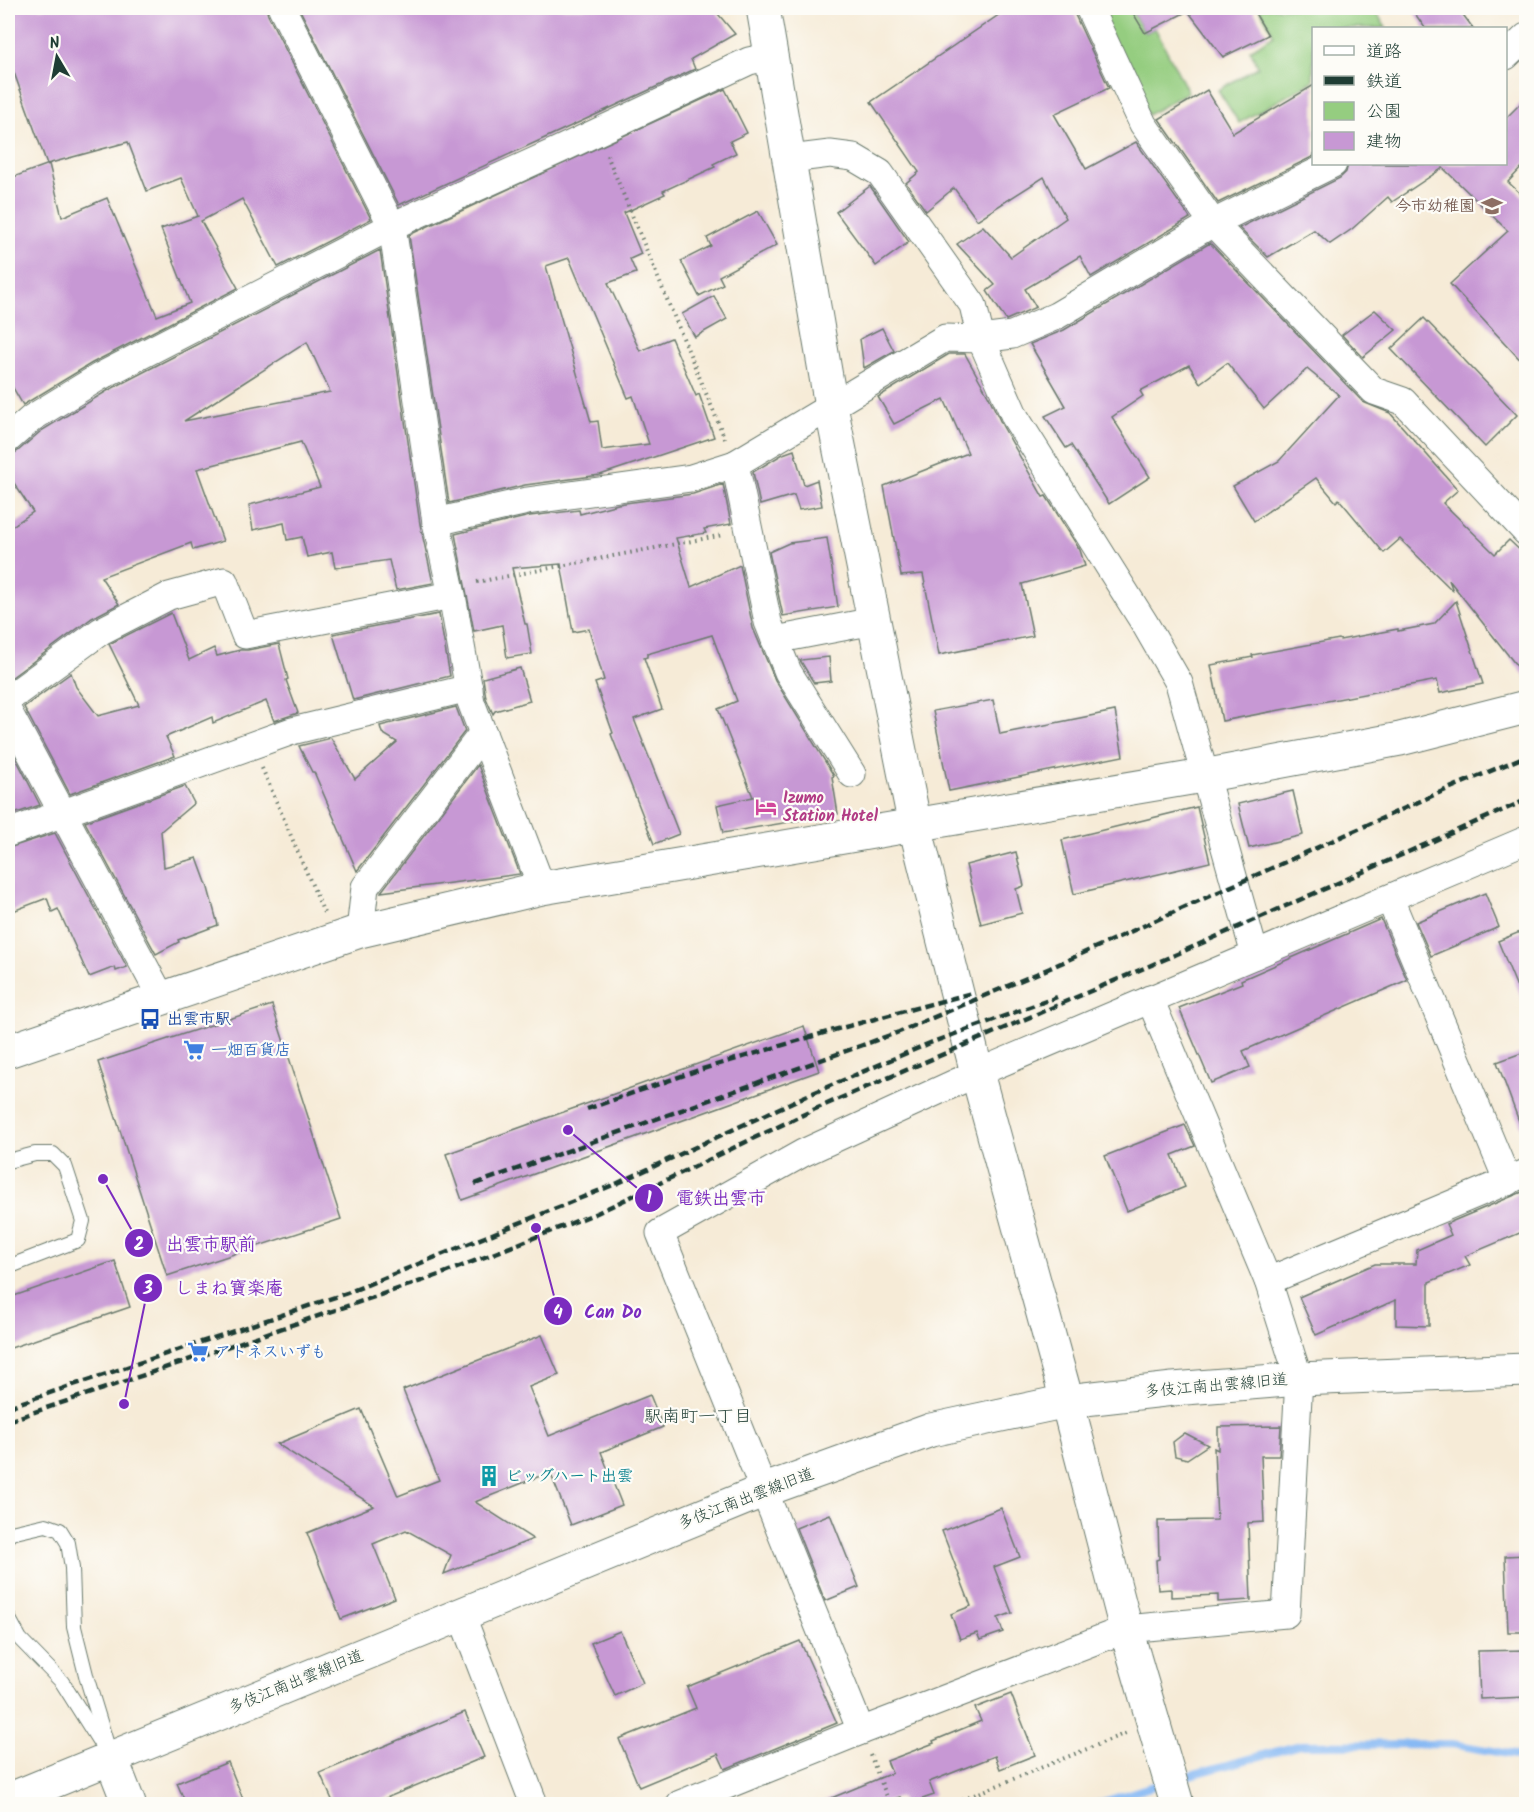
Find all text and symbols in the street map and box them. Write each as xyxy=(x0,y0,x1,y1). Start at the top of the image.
north arrow xyxy=(27,27,87,87)
legend xyxy=(1312,27,1507,165)
text: N xyxy=(48,31,62,57)
text: 道路 xyxy=(1366,38,1402,67)
text: 鉄道 xyxy=(1366,68,1402,97)
text: 公園 xyxy=(1366,98,1402,127)
text: 建物 xyxy=(1366,128,1402,157)
place label: 今市幼稚園 xyxy=(1395,194,1475,219)
school or university icon: 今市幼稚園 xyxy=(1480,194,1504,218)
place label: Izumo Station Hotel xyxy=(783,786,879,829)
hotel icon: Izumo Station Hotel xyxy=(754,795,778,819)
bus stop icon: 出雲市駅 xyxy=(138,1007,162,1031)
place label: 出雲市駅 xyxy=(167,1007,231,1032)
supermarket icon: 一畑百貨店 xyxy=(182,1038,206,1062)
place label: 一畑百貨店 xyxy=(211,1038,291,1063)
callout: 電鉄出雲市 xyxy=(634,1180,778,1216)
text: 1 xyxy=(646,1185,652,1214)
text: 電鉄出雲市 xyxy=(676,1185,766,1214)
callout: 出雲市駅前 xyxy=(124,1225,268,1261)
text: 2 xyxy=(134,1231,144,1260)
text: 出雲市駅前 xyxy=(166,1231,256,1260)
callout: しまね寶楽庵 xyxy=(133,1270,295,1306)
text: 3 xyxy=(142,1275,153,1304)
text: しまね寶楽庵 xyxy=(175,1275,283,1304)
callout: Can Do xyxy=(543,1293,654,1329)
text: 4 xyxy=(553,1299,563,1328)
text: Can Do xyxy=(584,1299,642,1328)
supermarket icon: アトネスいずも xyxy=(186,1340,210,1364)
place label: アトネスいずも xyxy=(215,1340,327,1365)
street label: 多伎江南出雲線旧道 xyxy=(1143,1367,1289,1405)
district label: 駅南町一丁目 xyxy=(644,1403,752,1432)
street label: 多伎江南出雲線旧道 xyxy=(674,1462,818,1536)
building icon: ビッグハート出雲 xyxy=(477,1464,501,1488)
place label: ビッグハート出雲 xyxy=(506,1464,633,1489)
street label: 多伎江南出雲線旧道 xyxy=(225,1643,367,1721)

